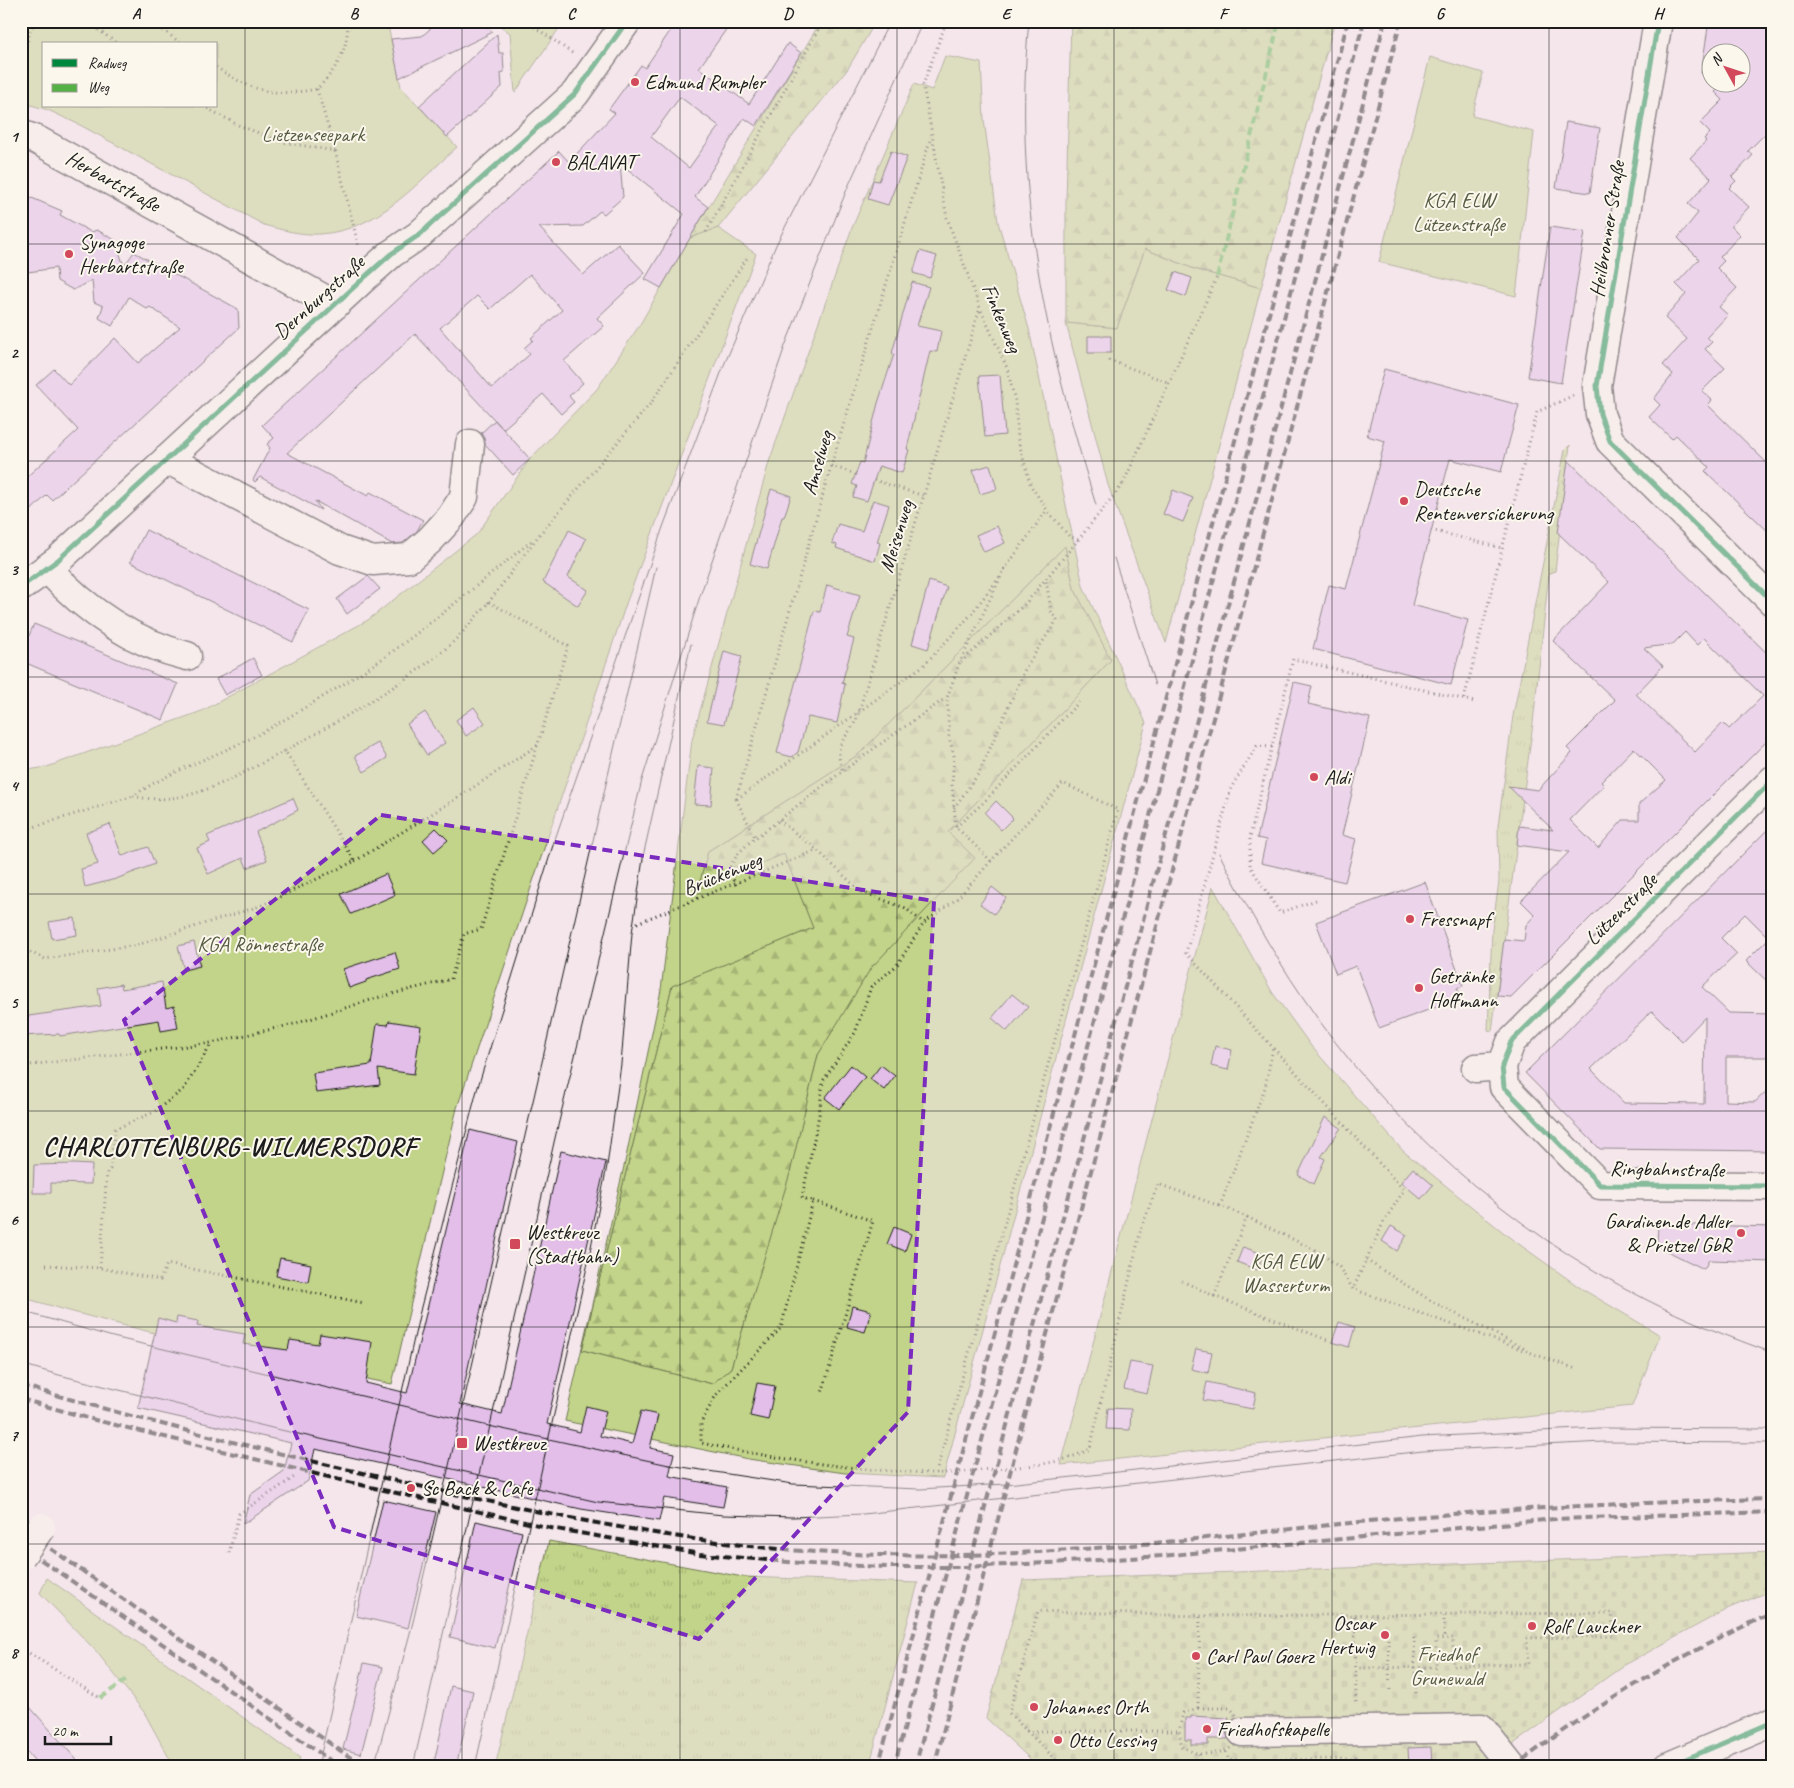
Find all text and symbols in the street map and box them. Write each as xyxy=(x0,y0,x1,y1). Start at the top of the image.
text: A xyxy=(132,4,142,24)
text: B xyxy=(350,4,360,24)
text: C xyxy=(567,4,577,24)
text: D xyxy=(783,4,794,24)
text: E xyxy=(1002,4,1013,24)
text: F xyxy=(1219,4,1230,24)
text: G xyxy=(1436,4,1446,24)
text: H xyxy=(1653,4,1665,24)
legend xyxy=(42,42,218,108)
north arrow xyxy=(1702,42,1752,92)
text: N xyxy=(1707,49,1727,69)
text: Radweg xyxy=(88,54,128,73)
place label: Edmund Rumpler xyxy=(645,69,767,95)
marker: Edmund Rumpler xyxy=(629,76,641,88)
text: Weg xyxy=(88,78,110,97)
park label: Lietzenseepark xyxy=(262,121,366,147)
text: 1 xyxy=(10,127,19,147)
street label: Herbartstraße xyxy=(61,144,167,219)
place label: BĀLAVAT xyxy=(566,149,641,175)
marker: BĀLAVAT xyxy=(550,156,562,168)
street label: Heilbronner Straße xyxy=(1583,157,1631,299)
park label: KGA ELW Lützenstraße xyxy=(1413,187,1507,237)
place label: Synagoge Herbartstraße xyxy=(79,229,185,279)
marker: Synagoge Herbartstraße xyxy=(63,248,75,260)
street label: Dernburgstraße xyxy=(268,248,372,345)
street label: Finkenweg xyxy=(976,280,1029,358)
text: 2 xyxy=(10,343,19,363)
street label: Amselweg xyxy=(796,427,839,498)
place label: Deutsche Rentenversicherung xyxy=(1414,476,1555,526)
street label: Meisenweg xyxy=(873,495,920,575)
marker: Deutsche Rentenversicherung xyxy=(1398,495,1410,507)
text: 3 xyxy=(10,560,19,580)
place label: Aldi xyxy=(1324,764,1353,790)
marker: Aldi xyxy=(1308,771,1320,783)
text: 4 xyxy=(10,776,19,796)
street label: Brückenweg xyxy=(679,846,767,902)
street label: Lützenstraße xyxy=(1579,866,1664,951)
place label: Fressnapf xyxy=(1420,906,1495,932)
marker: Fressnapf xyxy=(1404,913,1416,925)
park label: KGA Rönnestraße xyxy=(197,931,325,957)
place label: Getränke Hoffmann xyxy=(1429,963,1499,1013)
marker: Getränke Hoffmann xyxy=(1413,982,1425,994)
text: 5 xyxy=(11,993,20,1013)
district label: CHARLOTTENBURG-WILMERSDORF xyxy=(43,1130,422,1163)
street label: Ringbahnstraße xyxy=(1610,1155,1727,1183)
place label: Gardinen.de Adler & Prietzel GbR xyxy=(1605,1208,1734,1258)
text: 6 xyxy=(10,1210,19,1230)
place label: Westkreuz (Stadtbahn) xyxy=(526,1219,619,1269)
marker: Gardinen.de Adler & Prietzel GbR xyxy=(1735,1227,1747,1239)
marker: Westkreuz (Stadtbahn) xyxy=(508,1237,522,1251)
park label: KGA ELW Wasserturm xyxy=(1242,1248,1331,1298)
text: 7 xyxy=(10,1426,19,1446)
place label: Westkreuz xyxy=(473,1430,548,1456)
marker: Westkreuz xyxy=(455,1436,469,1450)
place label: Sc Back & Cafe xyxy=(421,1475,533,1501)
marker: Sc Back & Cafe xyxy=(405,1482,417,1494)
place label: Oscar Hertwig xyxy=(1320,1610,1377,1660)
place label: Rolf Lauckner xyxy=(1542,1613,1641,1639)
marker: Rolf Lauckner xyxy=(1526,1620,1538,1632)
marker: Oscar Hertwig xyxy=(1379,1629,1391,1641)
park label: Friedhof Grunewald xyxy=(1410,1641,1487,1691)
text: 8 xyxy=(10,1643,19,1663)
place label: Carl Paul Goerz xyxy=(1206,1643,1316,1669)
marker: Carl Paul Goerz xyxy=(1190,1650,1202,1662)
place label: Johannes Orth xyxy=(1043,1694,1150,1720)
marker: Johannes Orth xyxy=(1028,1701,1040,1713)
scale bar xyxy=(45,1713,111,1745)
place label: Friedhofskapelle xyxy=(1217,1716,1330,1742)
text: 20 m xyxy=(52,1722,79,1741)
marker: Friedhofskapelle xyxy=(1201,1723,1213,1735)
place label: Otto Lessing xyxy=(1068,1727,1158,1753)
marker: Otto Lessing xyxy=(1052,1734,1064,1746)

